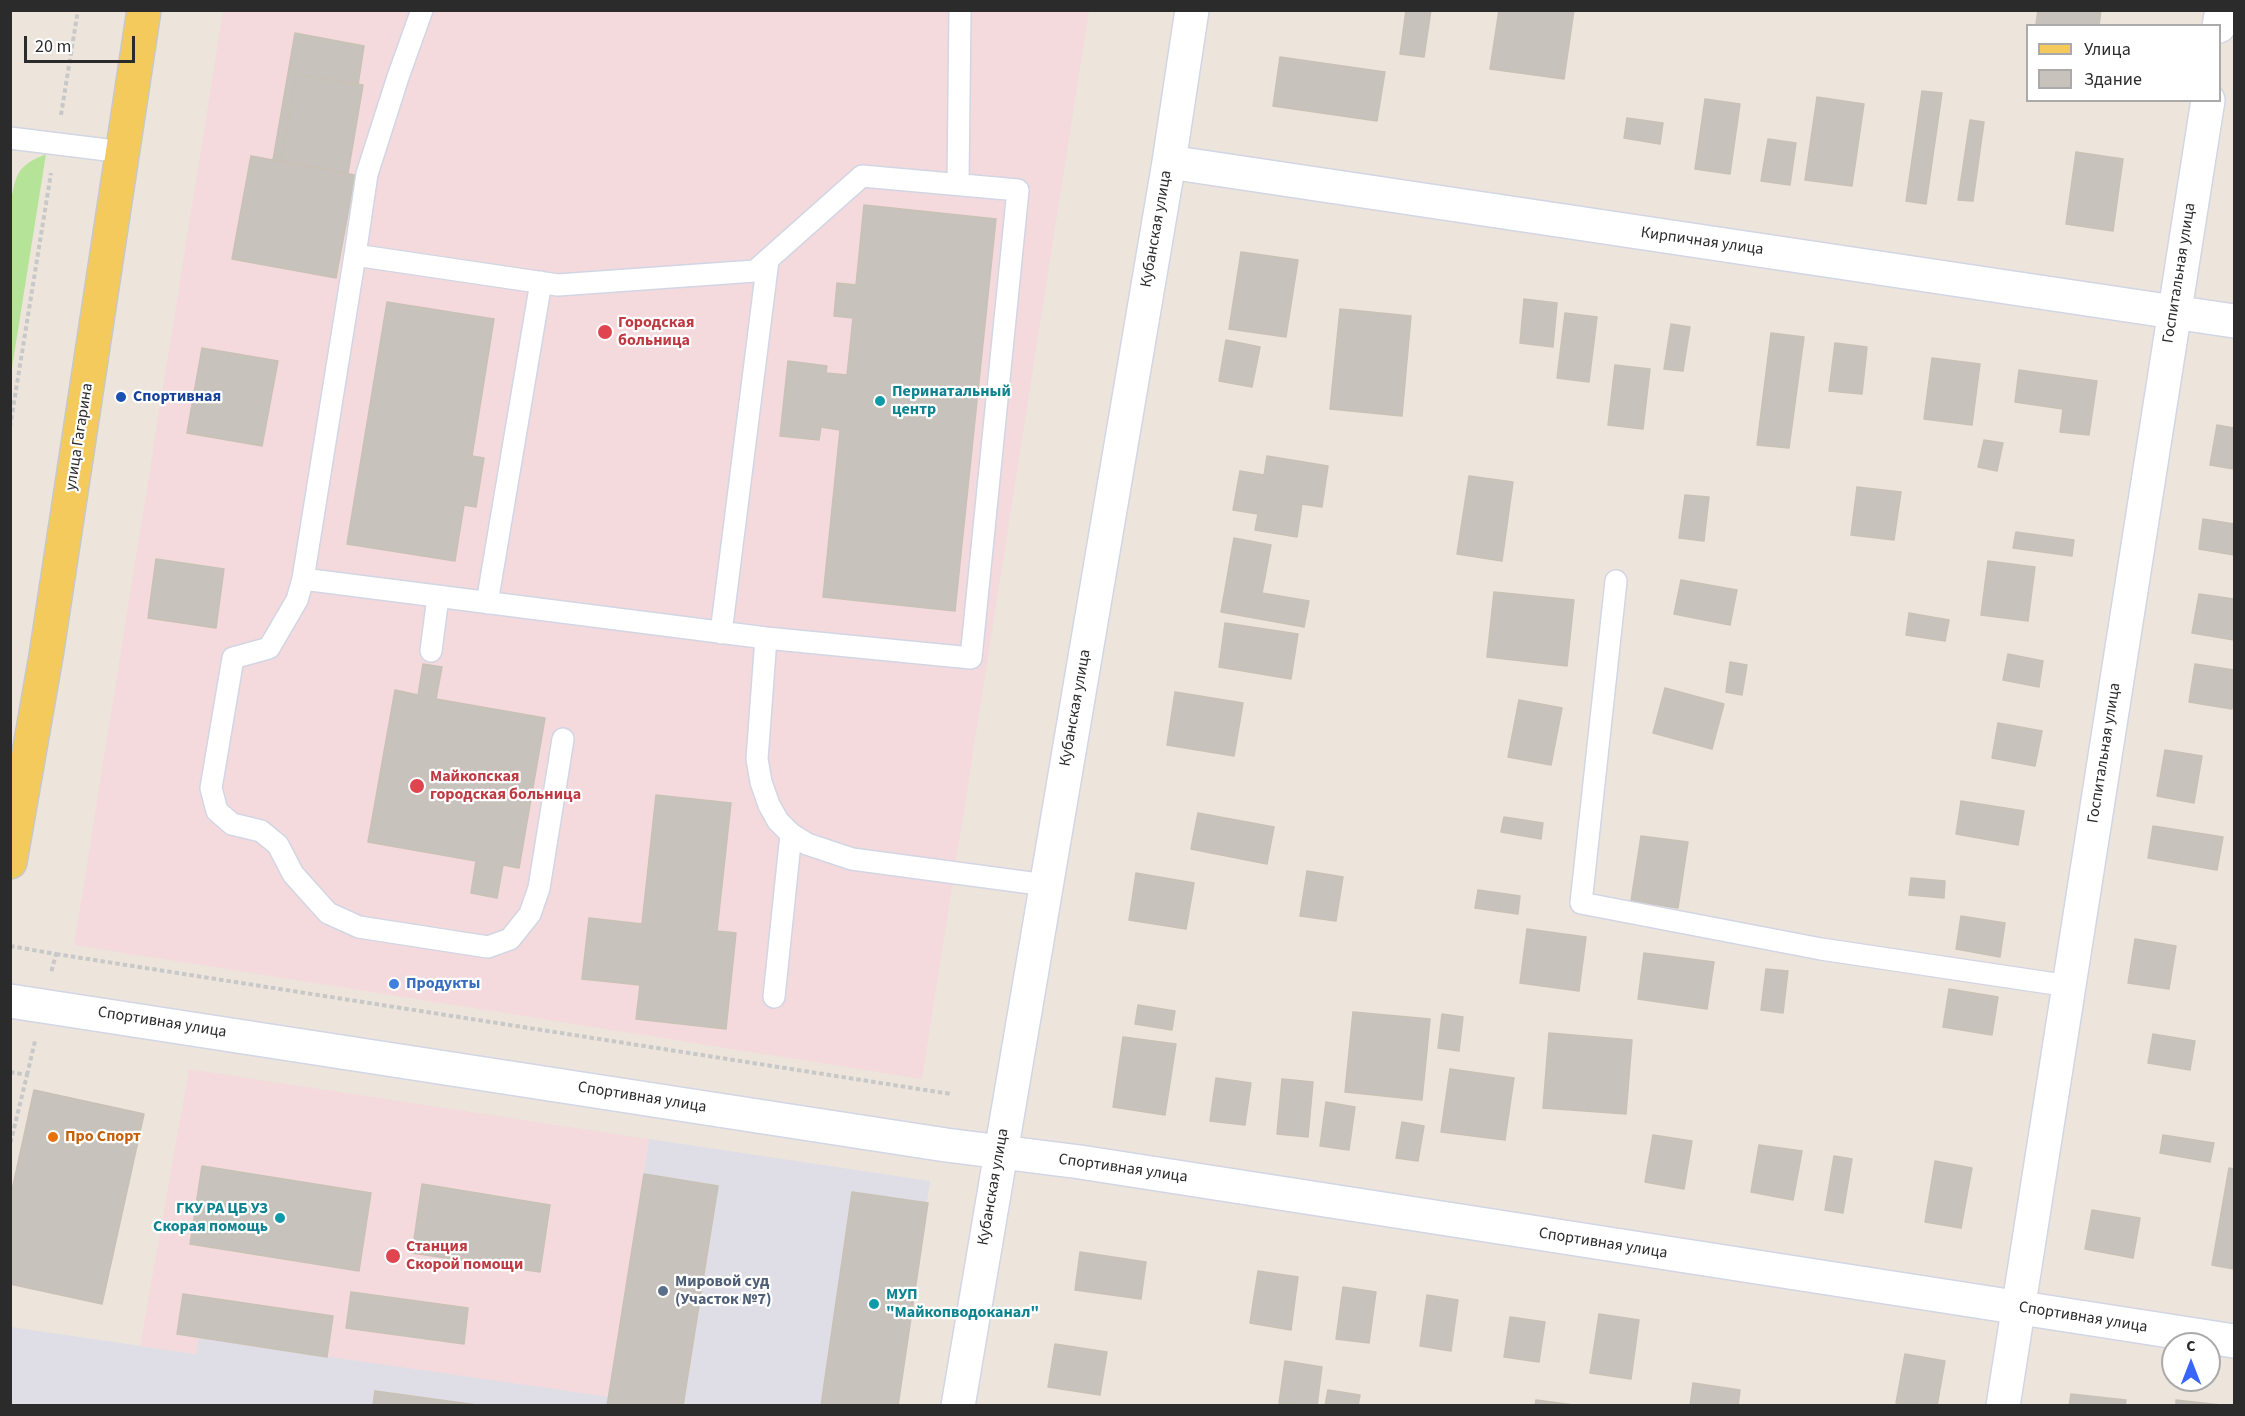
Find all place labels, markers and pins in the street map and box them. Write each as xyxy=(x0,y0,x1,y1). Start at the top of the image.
place label: Городская больница xyxy=(618,313,694,351)
marker: Городская больница xyxy=(596,323,614,341)
place label: Перинатальный центр xyxy=(892,382,1011,420)
place label: Спортивная xyxy=(133,387,221,407)
marker: Спортивная xyxy=(114,390,128,404)
marker: Перинатальный центр xyxy=(873,394,887,408)
place label: Майкопская городская больница xyxy=(430,767,581,805)
marker: Майкопская городская больница xyxy=(408,777,426,795)
place label: Продукты xyxy=(406,974,480,994)
marker: Продукты xyxy=(387,977,401,991)
place label: Про Спорт xyxy=(65,1127,141,1147)
marker: Про Спорт xyxy=(46,1130,60,1144)
place label: ГКУ РА ЦБ УЗ Скорая помощь xyxy=(153,1199,268,1237)
marker: ГКУ РА ЦБ УЗ Скорая помощь xyxy=(273,1211,287,1225)
place label: Станция Скорой помощи xyxy=(406,1237,523,1275)
marker: Станция Скорой помощи xyxy=(384,1247,402,1265)
place label: Мировой суд (Участок №7) xyxy=(675,1272,772,1310)
marker: Мировой суд (Участок №7) xyxy=(656,1284,670,1298)
place label: МУП "Майкопводоканал" xyxy=(886,1285,1039,1323)
marker: МУП "Майкопводоканал" xyxy=(867,1297,881,1311)

